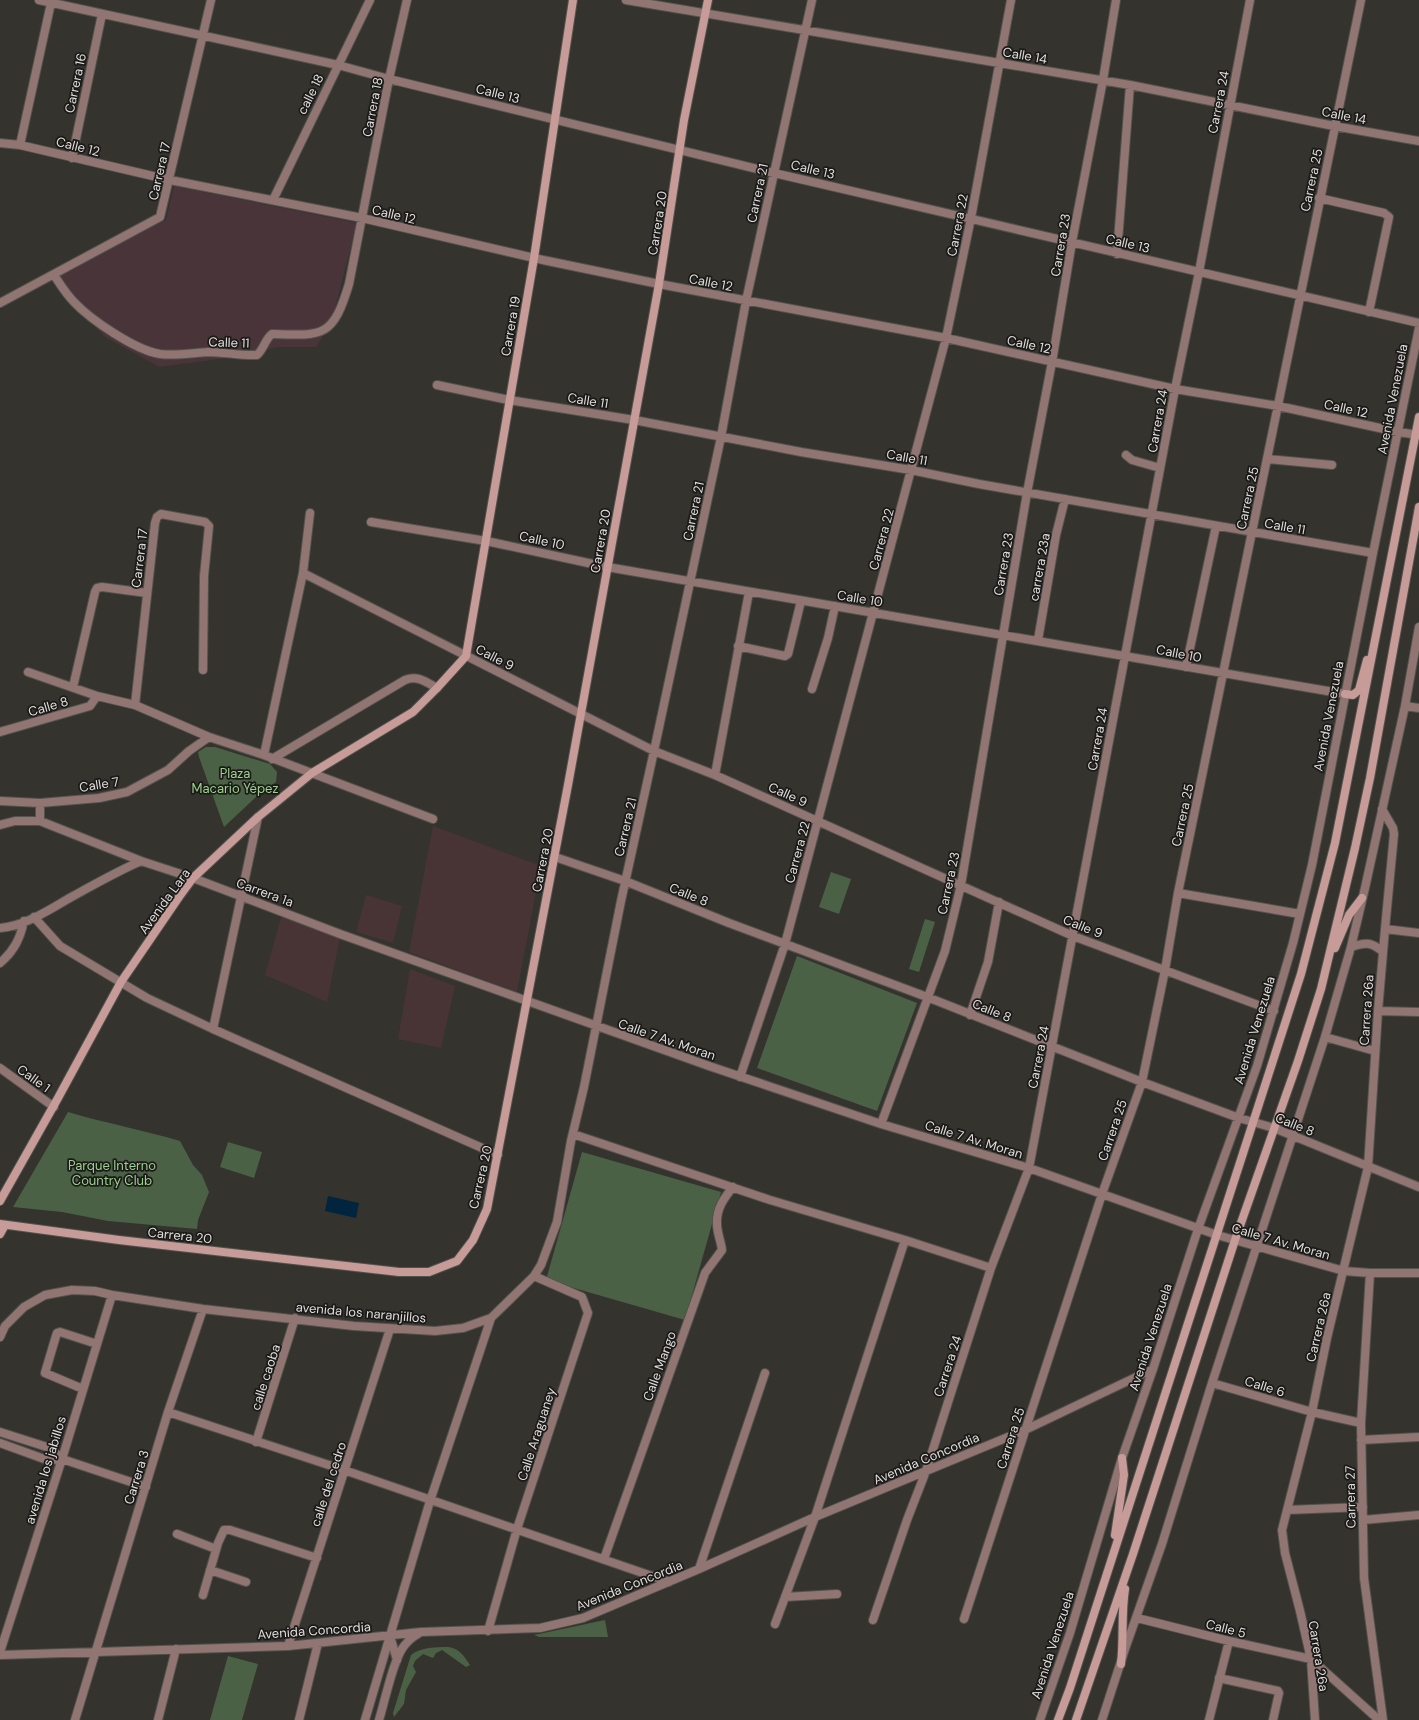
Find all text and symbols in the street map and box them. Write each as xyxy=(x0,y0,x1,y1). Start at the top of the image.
street label: Calle 14 xyxy=(1001,43,1049,68)
street label: Carrera 16 xyxy=(61,52,90,115)
street label: Carrera 24 xyxy=(1204,69,1233,135)
street label: calle 18 xyxy=(293,71,328,117)
street label: Carrera 18 xyxy=(358,76,387,138)
street label: Calle 13 xyxy=(474,80,522,107)
street label: Calle 14 xyxy=(1320,103,1368,128)
street label: Calle 12 xyxy=(54,133,102,160)
street label: Carrera 17 xyxy=(145,140,174,202)
street label: Carrera 25 xyxy=(1297,147,1326,213)
street label: Calle 13 xyxy=(789,156,837,183)
street label: Carrera 21 xyxy=(743,162,772,224)
street label: Carrera 20 xyxy=(644,190,671,256)
street label: Carrera 22 xyxy=(943,192,972,258)
street label: Calle 12 xyxy=(370,201,418,228)
street label: Carrera 23 xyxy=(1047,212,1074,278)
street label: Calle 13 xyxy=(1104,230,1152,257)
street label: Calle 12 xyxy=(687,270,734,295)
street label: Carrera 19 xyxy=(497,295,524,357)
street label: Calle 12 xyxy=(1005,332,1052,357)
street label: Calle 11 xyxy=(208,333,250,352)
street label: Avenida Venezuela xyxy=(1373,343,1412,456)
street label: Carrera 24 xyxy=(1144,388,1171,454)
street label: Calle 11 xyxy=(566,389,610,412)
street label: Calle 12 xyxy=(1322,396,1369,421)
street label: Calle 11 xyxy=(885,446,929,469)
street label: Carrera 25 xyxy=(1233,465,1262,531)
street label: Carrera 21 xyxy=(679,480,708,542)
street label: Carrera 22 xyxy=(865,506,898,572)
street label: Carrera 20 xyxy=(586,508,615,574)
street label: Calle 11 xyxy=(1263,515,1307,538)
street label: Carrera 17 xyxy=(127,527,152,589)
street label: Calle 10 xyxy=(518,527,566,554)
street label: Carrera 23 xyxy=(990,531,1017,597)
street label: carrera 23a xyxy=(1025,532,1054,602)
street label: Calle 10 xyxy=(836,587,884,611)
street label: Calle 9 xyxy=(473,641,517,674)
street label: Calle 10 xyxy=(1155,641,1203,666)
street label: Avenida Venezuela xyxy=(1309,660,1348,773)
street label: Calle 8 xyxy=(26,693,70,720)
street label: Carrera 24 xyxy=(1084,706,1111,772)
park label: Plaza Macario Yépez xyxy=(192,765,278,797)
street label: Calle 7 xyxy=(78,773,120,796)
street label: Calle 9 xyxy=(766,778,810,811)
street label: Carrera 25 xyxy=(1168,782,1197,848)
street label: Carrera 21 xyxy=(610,796,641,858)
street label: Carrera 22 xyxy=(781,819,814,885)
street label: Carrera 20 xyxy=(528,827,557,893)
street label: Carrera 23 xyxy=(934,850,963,916)
street label: Avenida Lara xyxy=(135,865,194,937)
street label: Carrera 1a xyxy=(234,874,296,911)
street label: Calle 8 xyxy=(667,879,711,910)
street label: Calle 9 xyxy=(1061,911,1105,942)
street label: Avenida Venezuela xyxy=(1230,974,1279,1086)
street label: Carrera 26a xyxy=(1356,974,1377,1046)
street label: Calle 8 xyxy=(970,995,1014,1026)
street label: Calle 7 Av. Moran xyxy=(616,1015,718,1064)
street label: Carrera 24 xyxy=(1024,1024,1053,1090)
street label: Calle 1 xyxy=(14,1061,54,1096)
street label: Carrera 25 xyxy=(1094,1097,1131,1163)
street label: Calle 8 xyxy=(1273,1109,1317,1140)
street label: Calle 7 Av. Moran xyxy=(923,1116,1025,1162)
street label: Carrera 20 xyxy=(465,1144,496,1211)
park label: Parque Interno Country Club xyxy=(68,1157,156,1189)
street label: Calle 7 Av. Moran xyxy=(1230,1219,1332,1264)
street label: Carrera 20 xyxy=(147,1224,213,1247)
street label: Avenida Venezuela xyxy=(1125,1281,1176,1393)
street label: Carrera 26a xyxy=(1302,1291,1335,1364)
street label: avenida los naranjillos xyxy=(295,1298,427,1327)
street label: Calle Mango xyxy=(639,1329,680,1403)
street label: Carrera 24 xyxy=(930,1333,965,1399)
street label: calle caoba xyxy=(247,1342,284,1412)
street label: Calle 6 xyxy=(1243,1372,1287,1401)
street label: Calle Araguaney xyxy=(513,1385,560,1483)
street label: Carrera 25 xyxy=(993,1405,1028,1471)
street label: avenida los jabillos xyxy=(21,1414,70,1526)
street label: Avenida Concordia xyxy=(871,1428,982,1488)
street label: calle del cedro xyxy=(307,1439,350,1529)
street label: Carrera 3 xyxy=(120,1448,153,1506)
street label: Carrera 27 xyxy=(1341,1465,1360,1528)
street label: Avenida Concordia xyxy=(573,1556,685,1615)
street label: Avenida Venezuela xyxy=(1027,1589,1078,1701)
street label: Calle 5 xyxy=(1204,1615,1248,1642)
street label: Avenida Concordia xyxy=(257,1618,371,1643)
street label: Carrera 26a xyxy=(1305,1620,1332,1693)

